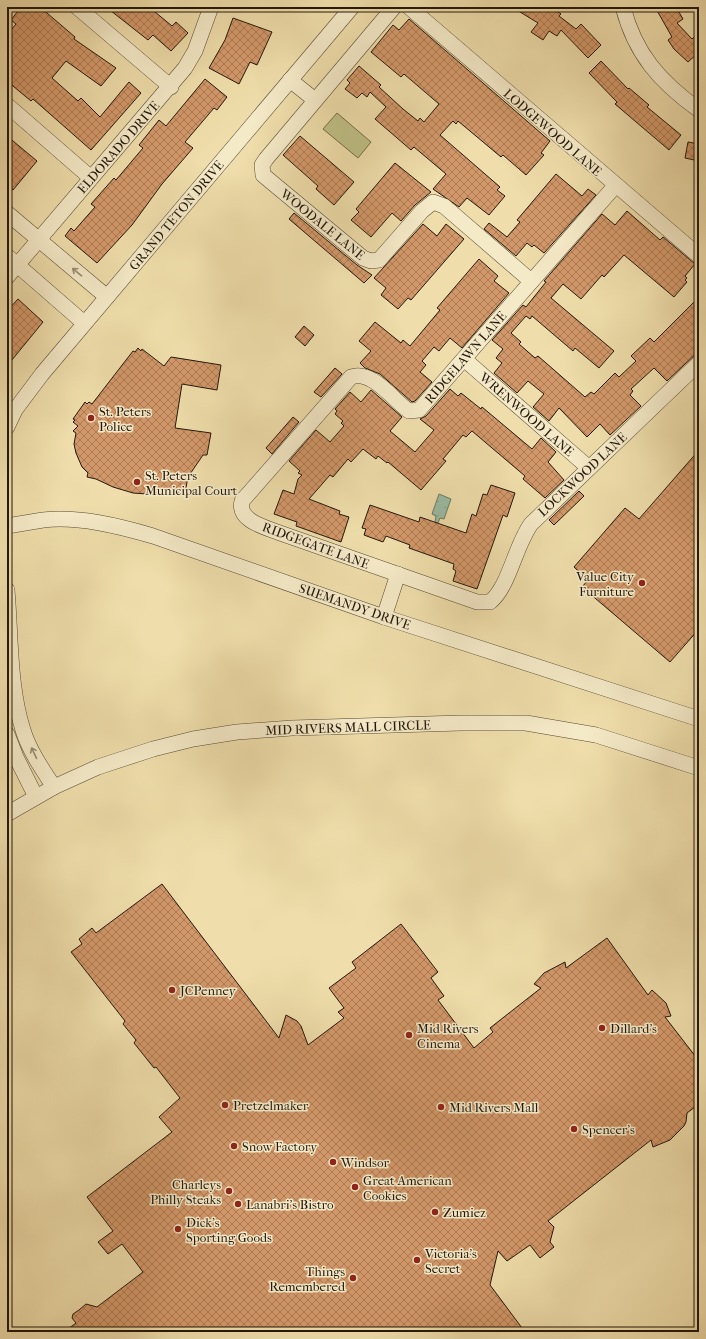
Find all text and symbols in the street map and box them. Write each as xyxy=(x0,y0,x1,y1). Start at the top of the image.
street label: LODGEWOOD LANE xyxy=(501,86,605,179)
street label: ELDORADO DRIVE xyxy=(74,98,163,197)
street label: GRAND TETON DRIVE xyxy=(126,157,227,273)
street label: WOODALE LANE xyxy=(277,185,368,263)
one-way arrow xyxy=(71,268,82,277)
street label: RIDGELAWN LANE xyxy=(421,308,509,406)
street label: WRENWOOD LANE xyxy=(476,369,577,459)
place label: St. Peters Police xyxy=(99,404,151,434)
marker: St. Peters Police xyxy=(86,413,96,423)
street label: LOCKWOOD LANE xyxy=(535,429,630,519)
place label: St. Peters Municipal Court xyxy=(145,468,238,498)
marker: St. Peters Municipal Court xyxy=(132,477,142,487)
street label: RIDGEGATE LANE xyxy=(260,519,371,572)
place label: Value City Furniture xyxy=(575,569,635,599)
marker: Value City Furniture xyxy=(637,578,647,588)
street label: SUEMANDY DRIVE xyxy=(297,580,413,633)
street label: MID RIVERS MALL CIRCLE xyxy=(265,717,431,738)
one-way arrow xyxy=(29,748,37,760)
place label: JCPenney xyxy=(179,983,237,998)
marker: JCPenney xyxy=(167,985,177,995)
place label: Mid Rivers Cinema xyxy=(417,1021,479,1051)
place label: Dillard's xyxy=(610,1021,657,1036)
marker: Dillard's xyxy=(597,1023,607,1033)
marker: Mid Rivers Cinema xyxy=(404,1030,414,1040)
place label: Pretzelmaker xyxy=(233,1098,309,1113)
marker: Pretzelmaker xyxy=(220,1100,230,1110)
place label: Mid Rivers Mall xyxy=(449,1100,539,1115)
marker: Mid Rivers Mall xyxy=(436,1102,446,1112)
place label: Spencer's xyxy=(582,1122,635,1137)
marker: Spencer's xyxy=(569,1124,579,1134)
place label: Snow Factory xyxy=(242,1139,318,1154)
marker: Snow Factory xyxy=(229,1141,239,1151)
place label: Windsor xyxy=(340,1155,389,1170)
marker: Windsor xyxy=(328,1157,338,1167)
place label: Great American Cookies xyxy=(363,1173,452,1203)
place label: Charleys Philly Steaks xyxy=(150,1177,221,1207)
marker: Great American Cookies xyxy=(350,1182,360,1192)
marker: Charleys Philly Steaks xyxy=(224,1186,234,1196)
place label: Lanabri's Bistro xyxy=(246,1197,334,1212)
marker: Lanabri's Bistro xyxy=(233,1199,243,1209)
place label: Zumiez xyxy=(443,1205,486,1220)
marker: Zumiez xyxy=(430,1207,440,1217)
place label: Dick's Sporting Goods xyxy=(186,1215,272,1245)
marker: Dick's Sporting Goods xyxy=(173,1224,183,1234)
place label: Victoria's Secret xyxy=(424,1246,477,1276)
marker: Victoria's Secret xyxy=(412,1255,422,1265)
place label: Things Remembered xyxy=(269,1264,346,1294)
marker: Things Remembered xyxy=(348,1273,358,1283)

